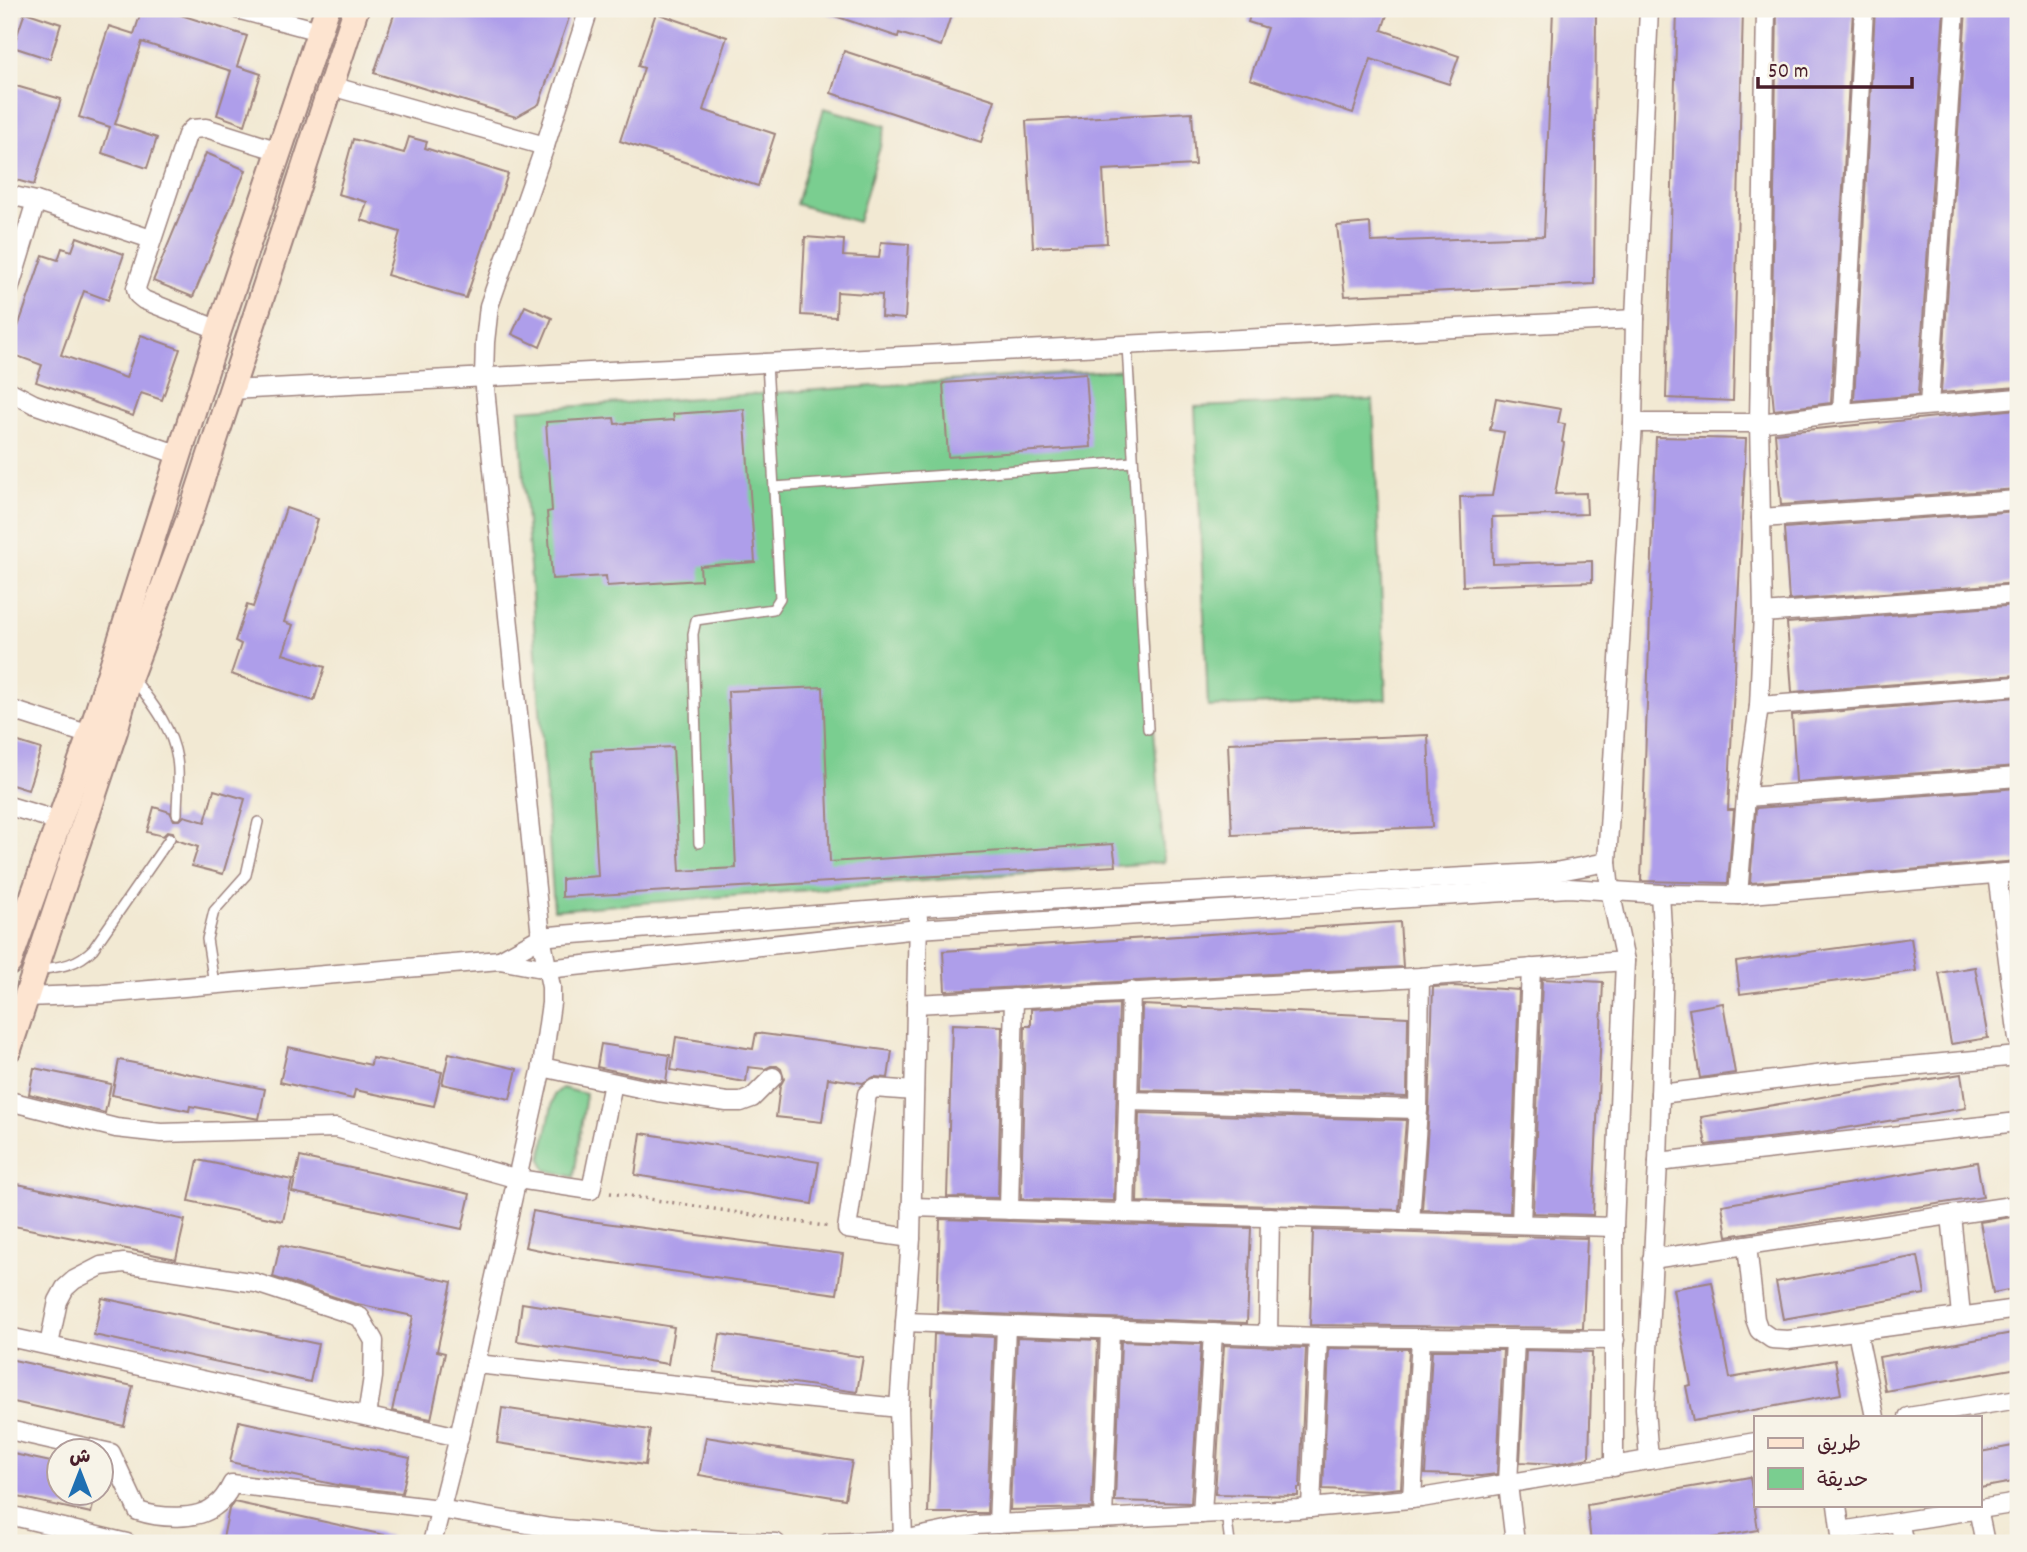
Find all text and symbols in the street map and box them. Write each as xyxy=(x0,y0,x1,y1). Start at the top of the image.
scale bar xyxy=(1758,46,1912,90)
text: 50 m xyxy=(1768,58,1808,88)
legend xyxy=(1754,1416,1982,1506)
text: طريق xyxy=(1817,1431,1861,1461)
north arrow xyxy=(46,1436,116,1506)
text: ش xyxy=(70,1445,91,1472)
text: حديقة xyxy=(1817,1467,1868,1497)

